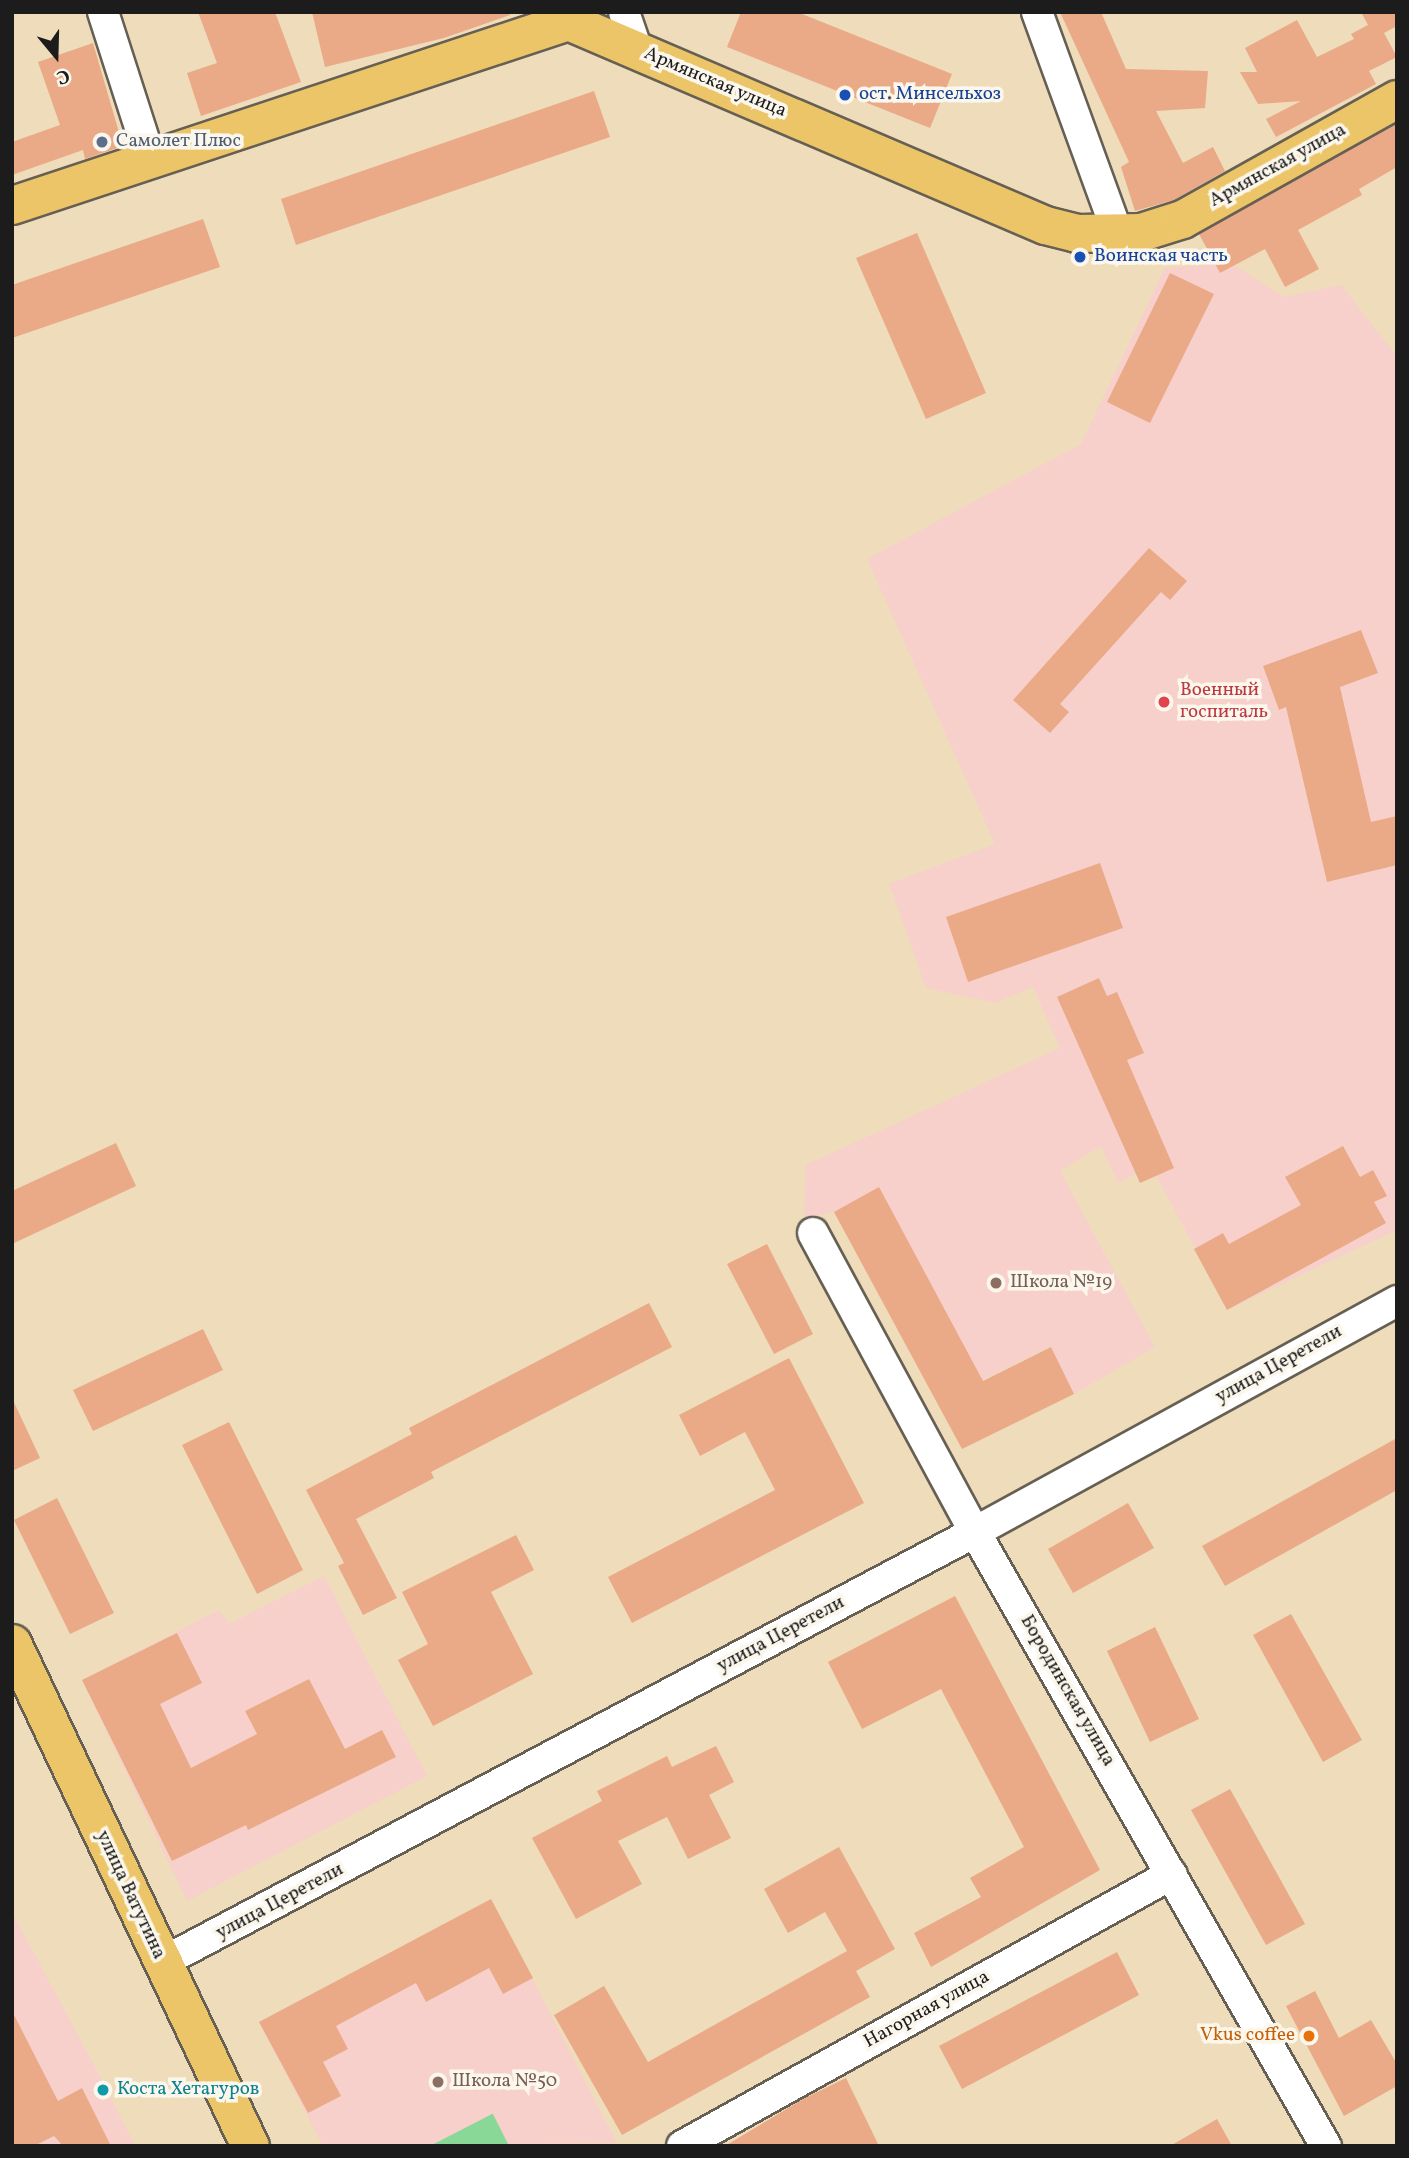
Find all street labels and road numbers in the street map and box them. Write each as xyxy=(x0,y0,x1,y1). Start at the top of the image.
street label: Армянская улица xyxy=(640,43,790,123)
street label: Армянская улица xyxy=(1206,119,1350,213)
street label: улица Церетели xyxy=(1212,1321,1346,1409)
street label: улица Церетели xyxy=(713,1592,849,1678)
street label: Бородинская улица xyxy=(1014,1611,1120,1771)
street label: улица Ватутина xyxy=(90,1827,170,1963)
street label: улица Церетели xyxy=(212,1859,348,1945)
street label: Нагорная улица xyxy=(860,1966,994,2054)

